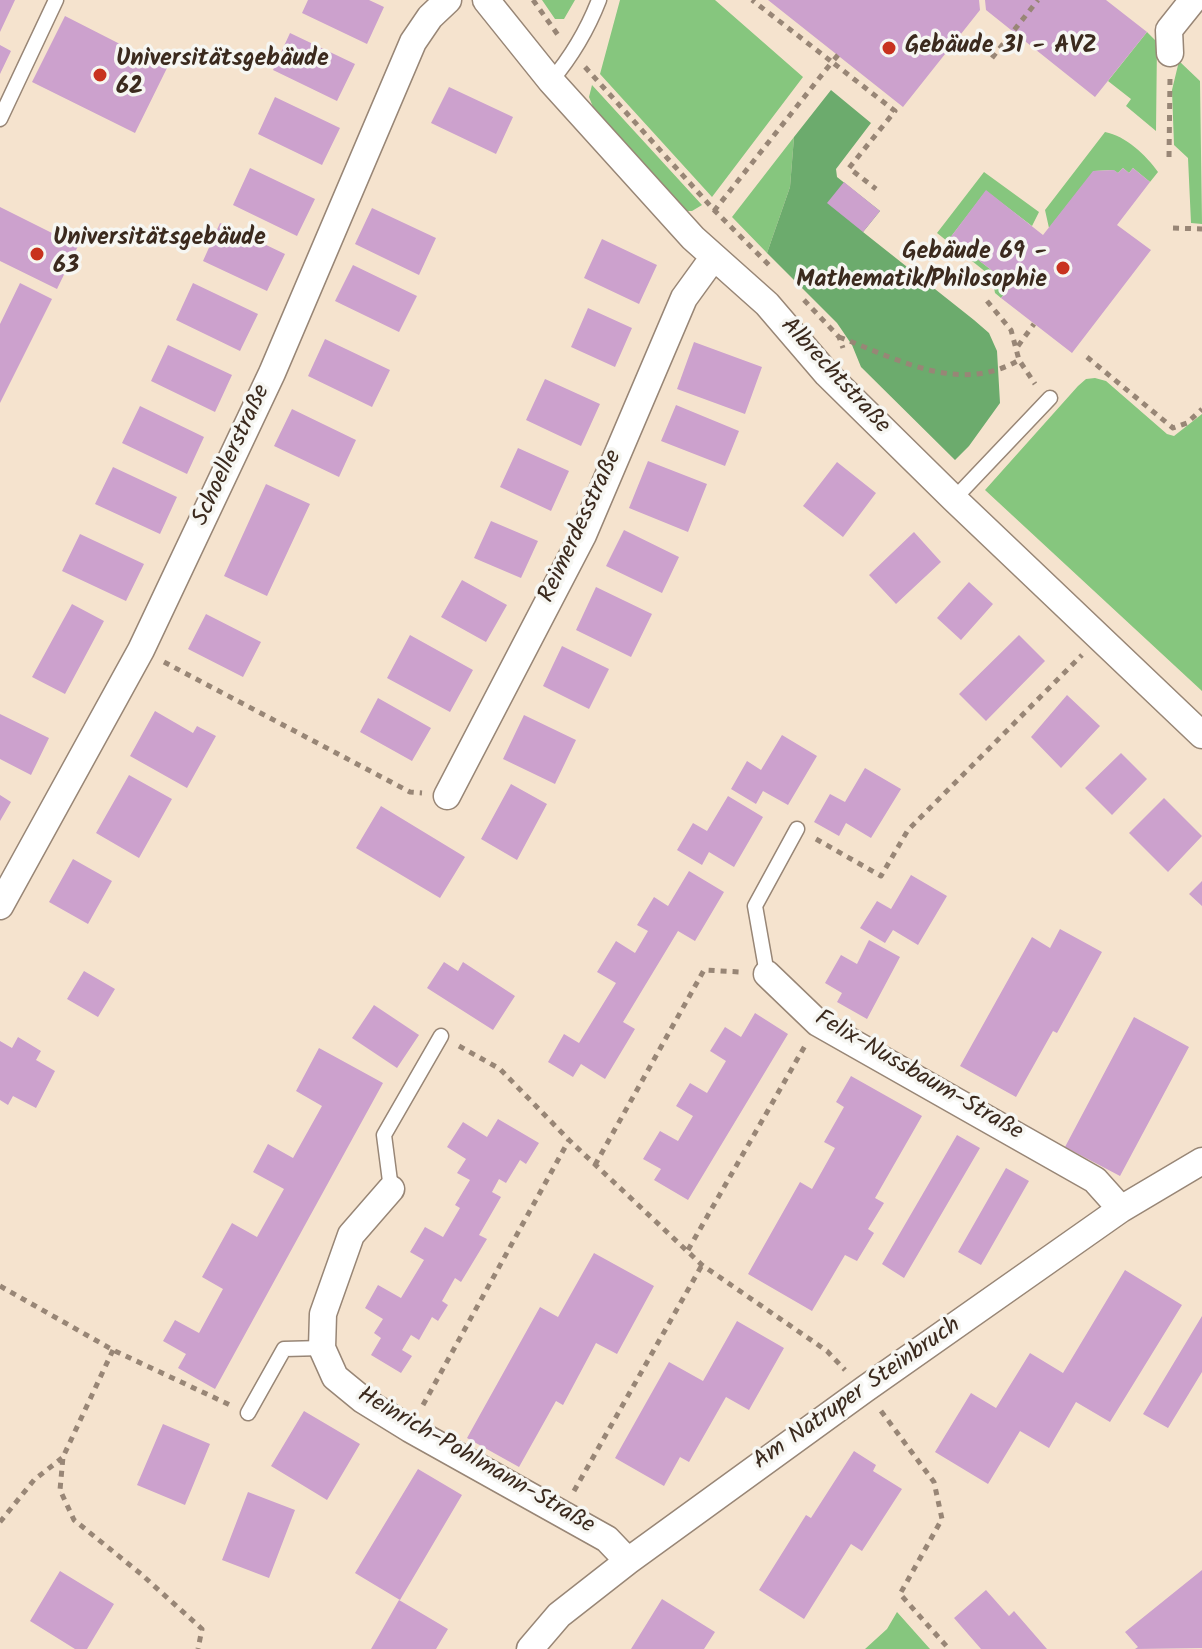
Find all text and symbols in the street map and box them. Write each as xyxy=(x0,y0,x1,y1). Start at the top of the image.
place label: Gebäude 31 - AVZ xyxy=(905,34,1098,62)
marker: Gebäude 31 - AVZ xyxy=(880,39,898,57)
place label: Universitätsgebäude 62 xyxy=(116,47,329,103)
marker: Universitätsgebäude 62 xyxy=(91,66,109,84)
place label: Universitätsgebäude 63 xyxy=(53,226,266,282)
place label: Gebäude 69 - Mathematik/Philosophie xyxy=(796,240,1047,296)
marker: Universitätsgebäude 63 xyxy=(28,245,46,263)
marker: Gebäude 69 - Mathematik/Philosophie xyxy=(1054,259,1072,277)
street label: Albrechtstraße xyxy=(773,313,895,441)
street label: Schoellerstraße xyxy=(188,381,278,531)
street label: Reimerdesstraße xyxy=(534,446,630,608)
street label: Felix-Nussbaum-Straße xyxy=(809,1006,1027,1148)
street label: Am Natruper Steinbruch xyxy=(749,1313,967,1477)
street label: Heinrich-Pohlmann-Straße xyxy=(351,1382,599,1542)

